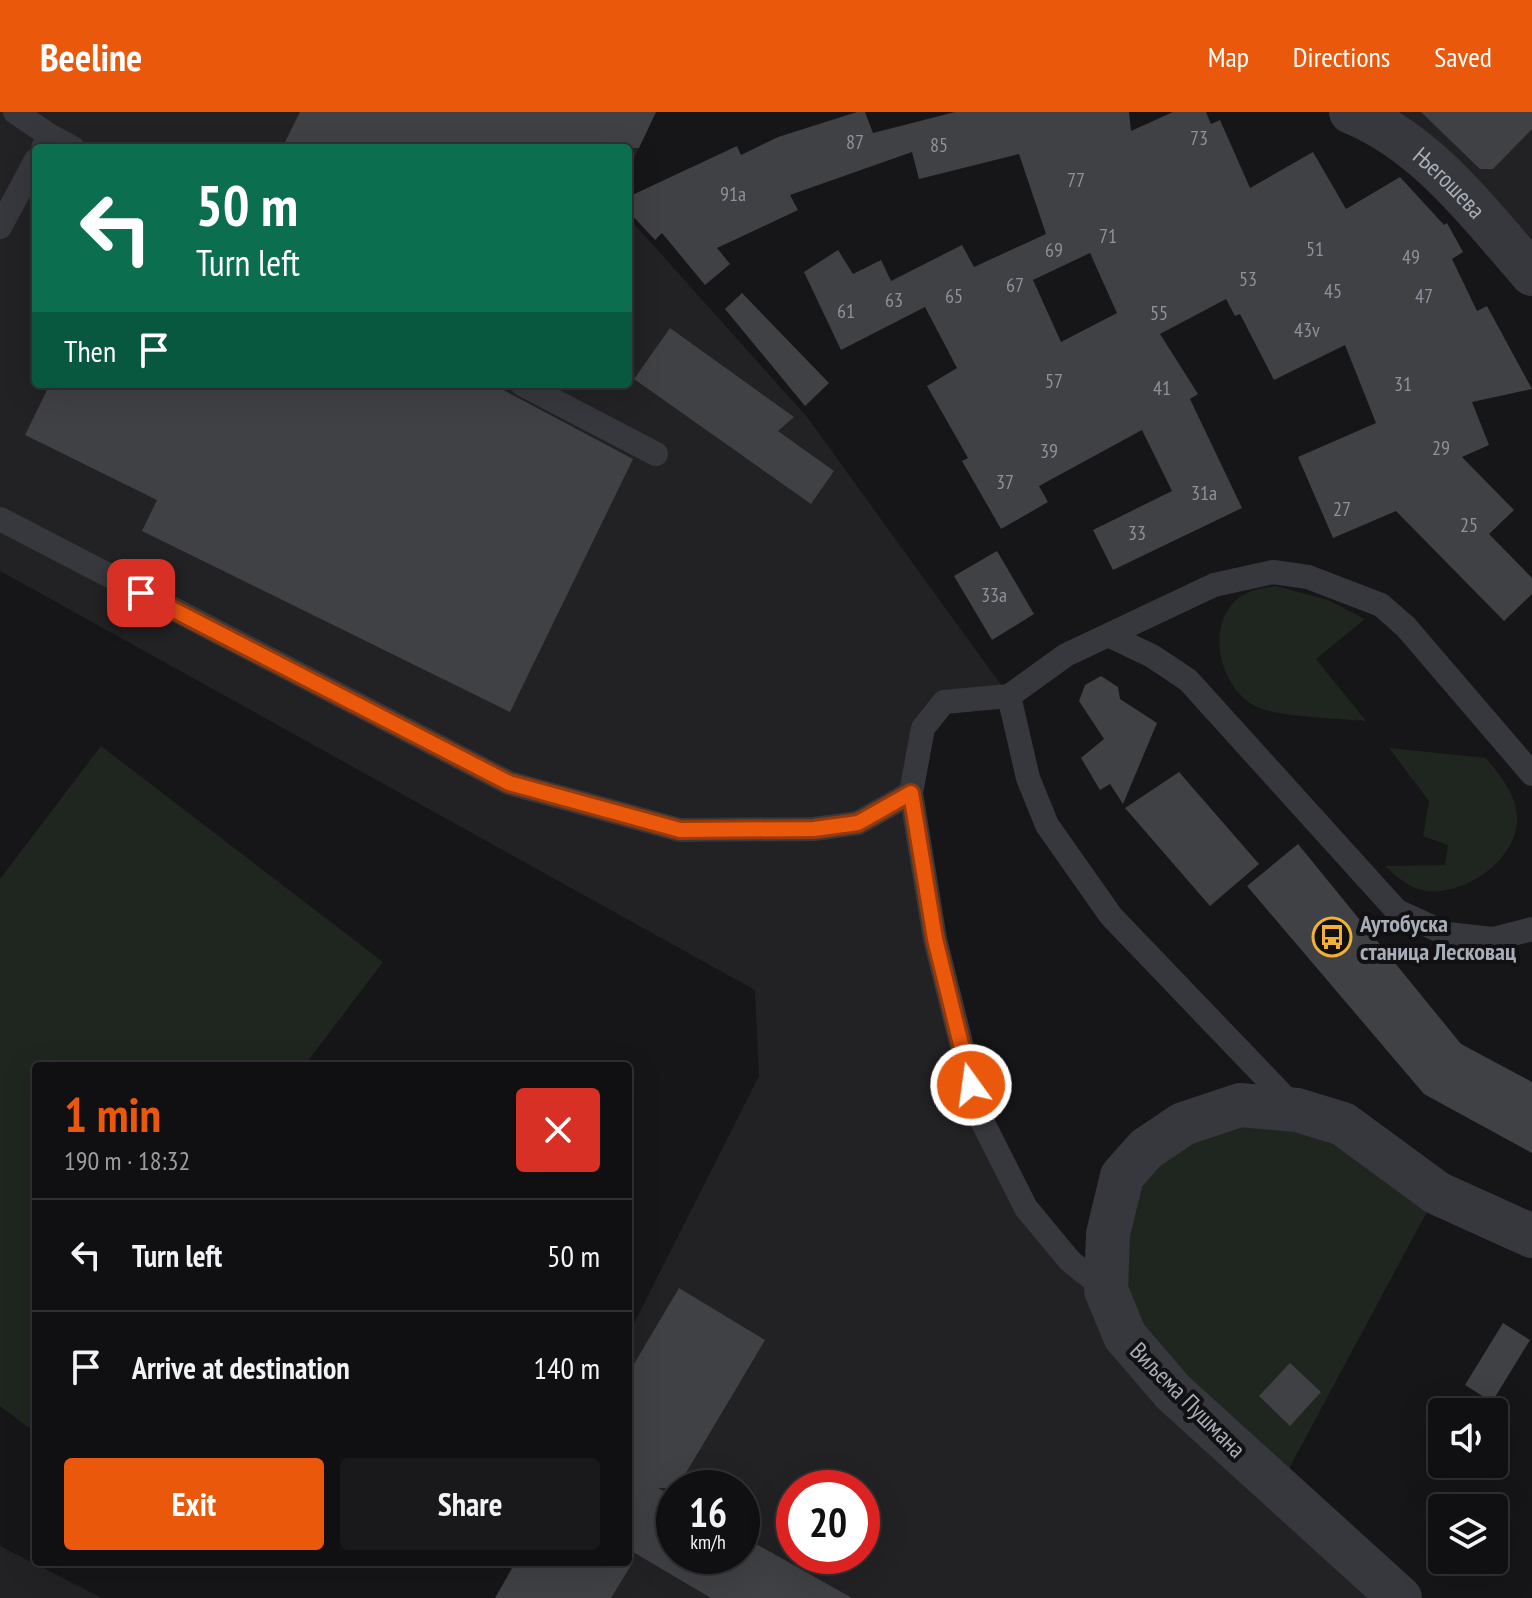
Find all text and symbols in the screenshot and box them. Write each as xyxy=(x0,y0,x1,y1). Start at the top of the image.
text: Beeline xyxy=(40,32,142,81)
text: Map xyxy=(1208,38,1249,75)
text: Directions xyxy=(1293,38,1390,75)
text: Saved xyxy=(1434,38,1492,75)
house number: 73 xyxy=(1190,125,1208,151)
house number: 87 xyxy=(846,129,864,155)
house number: 85 xyxy=(930,132,948,158)
street label: Његошева xyxy=(1407,140,1492,225)
house number: 77 xyxy=(1067,167,1085,193)
text: 50 m xyxy=(196,169,298,241)
icon: left xyxy=(64,176,168,280)
house number: 91a xyxy=(720,181,746,207)
house number: 71 xyxy=(1099,223,1117,249)
house number: 51 xyxy=(1306,236,1324,262)
house number: 69 xyxy=(1045,237,1063,263)
text: Turn left xyxy=(196,239,300,286)
house number: 49 xyxy=(1402,244,1420,270)
house number: 53 xyxy=(1239,266,1257,292)
house number: 67 xyxy=(1006,272,1024,298)
house number: 45 xyxy=(1324,278,1342,304)
house number: 65 xyxy=(945,283,963,309)
house number: 47 xyxy=(1415,283,1433,309)
house number: 63 xyxy=(885,287,903,313)
house number: 61 xyxy=(837,298,855,324)
house number: 55 xyxy=(1150,300,1168,326)
house number: 43v xyxy=(1294,317,1320,343)
icon: arrive xyxy=(132,328,176,372)
text: Then xyxy=(64,331,116,370)
house number: 57 xyxy=(1045,368,1063,394)
house number: 31 xyxy=(1394,371,1412,397)
house number: 41 xyxy=(1153,375,1171,401)
house number: 29 xyxy=(1432,435,1450,461)
house number: 39 xyxy=(1040,438,1058,464)
house number: 37 xyxy=(996,469,1014,495)
house number: 31a xyxy=(1191,480,1217,506)
house number: 27 xyxy=(1333,496,1351,522)
house number: 25 xyxy=(1460,512,1478,538)
house number: 33 xyxy=(1128,520,1146,546)
pin xyxy=(107,559,175,627)
icon: arrive xyxy=(119,571,163,615)
house number: 33a xyxy=(981,582,1007,608)
place label: Аутобуска станица Лесковац xyxy=(1359,908,1516,967)
bus stop icon: Аутобуска станица Лесковац xyxy=(1311,916,1353,958)
position arrow xyxy=(929,1043,1013,1127)
text: 1 min xyxy=(64,1083,161,1145)
button: close xyxy=(516,1088,600,1172)
text: 190 m · 18:32 xyxy=(64,1144,190,1177)
icon: left xyxy=(64,1233,108,1277)
text: Turn left xyxy=(132,1236,222,1275)
text: 50 m xyxy=(547,1236,600,1275)
street label: Виљема Пушмана xyxy=(1124,1336,1252,1464)
icon: arrive xyxy=(64,1345,108,1389)
text: Arrive at destination xyxy=(132,1348,350,1387)
text: 140 m xyxy=(534,1348,600,1387)
map controls xyxy=(1428,1398,1508,1574)
button: sound xyxy=(1428,1398,1508,1478)
button: Exit xyxy=(64,1458,324,1550)
button: Share xyxy=(340,1458,600,1550)
speed limit sign: 20 xyxy=(776,1470,880,1574)
text: 16 xyxy=(689,1486,727,1538)
button: layers xyxy=(1428,1494,1508,1574)
text: km/h xyxy=(690,1529,726,1555)

